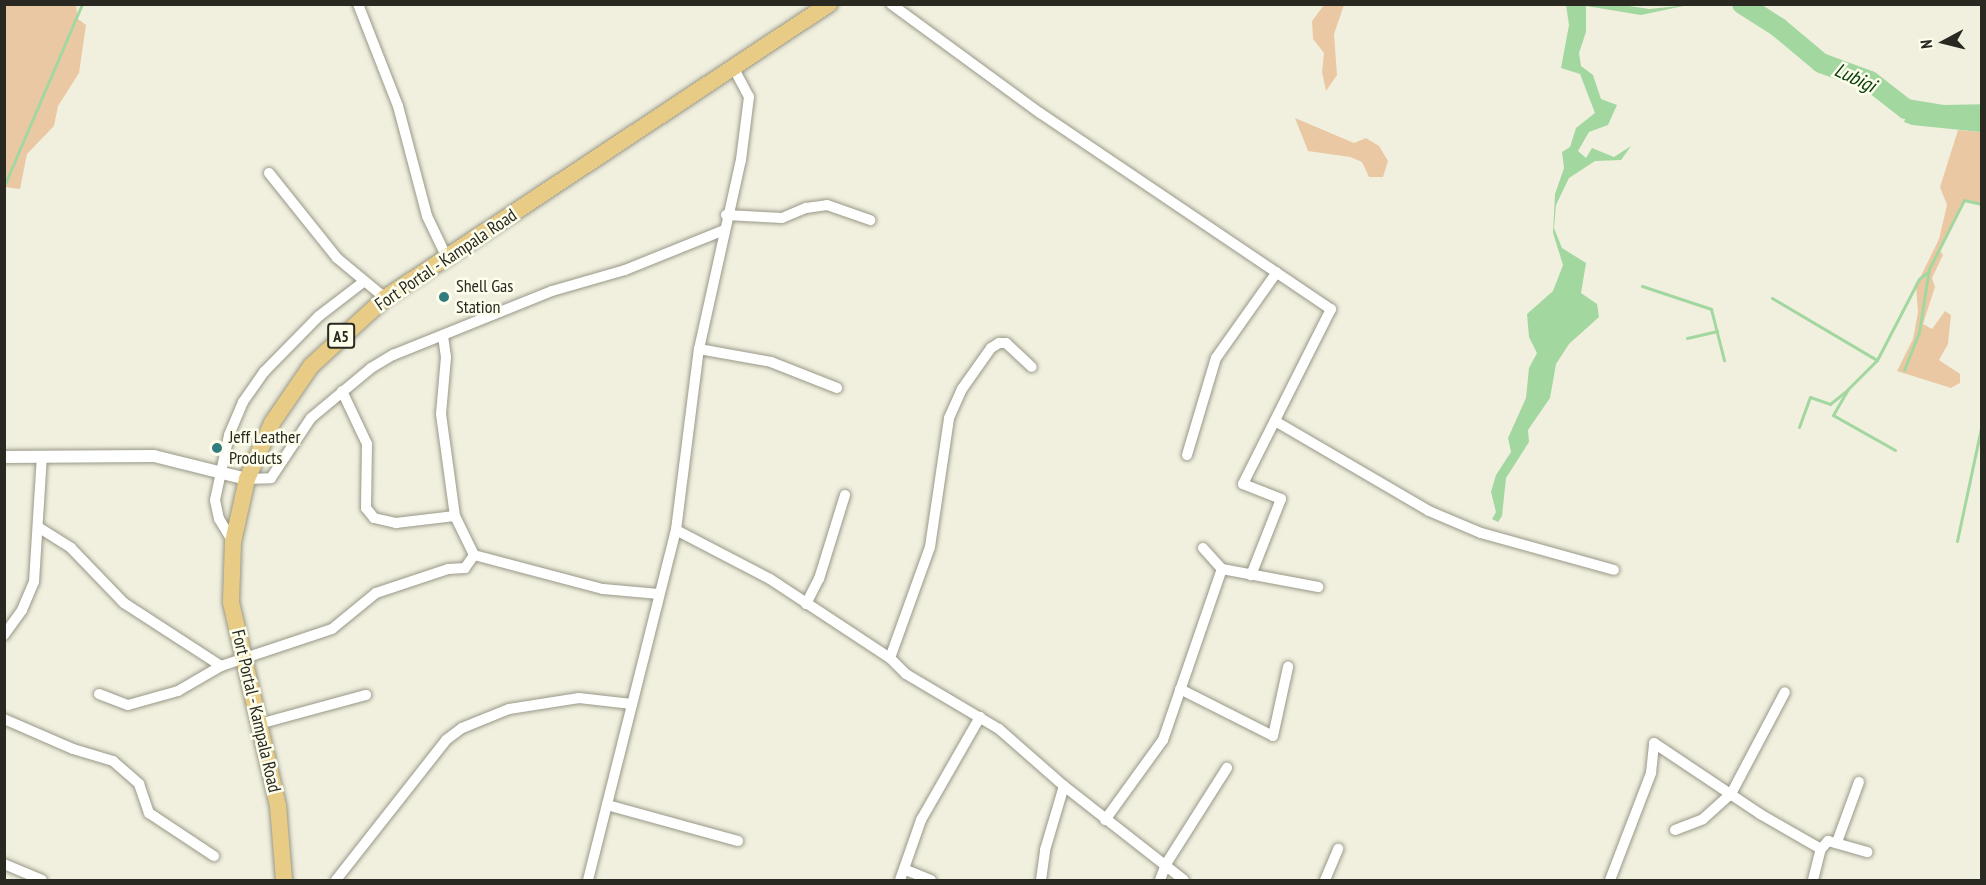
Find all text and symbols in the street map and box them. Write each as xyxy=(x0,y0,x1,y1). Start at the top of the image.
north arrow xyxy=(1914,12,1974,72)
text: N xyxy=(1916,39,1937,50)
water label: Lubigi xyxy=(1831,58,1879,98)
street label: Fort Portal - Kampala Road xyxy=(370,204,522,316)
place label: Shell Gas Station xyxy=(456,276,513,318)
marker: Shell Gas Station xyxy=(437,290,451,304)
road number: A5 xyxy=(326,323,356,349)
place label: Jeff Leather Products xyxy=(229,427,300,470)
marker: Jeff Leather Products xyxy=(210,441,224,455)
street label: Fort Portal - Kampala Road xyxy=(227,627,285,795)

